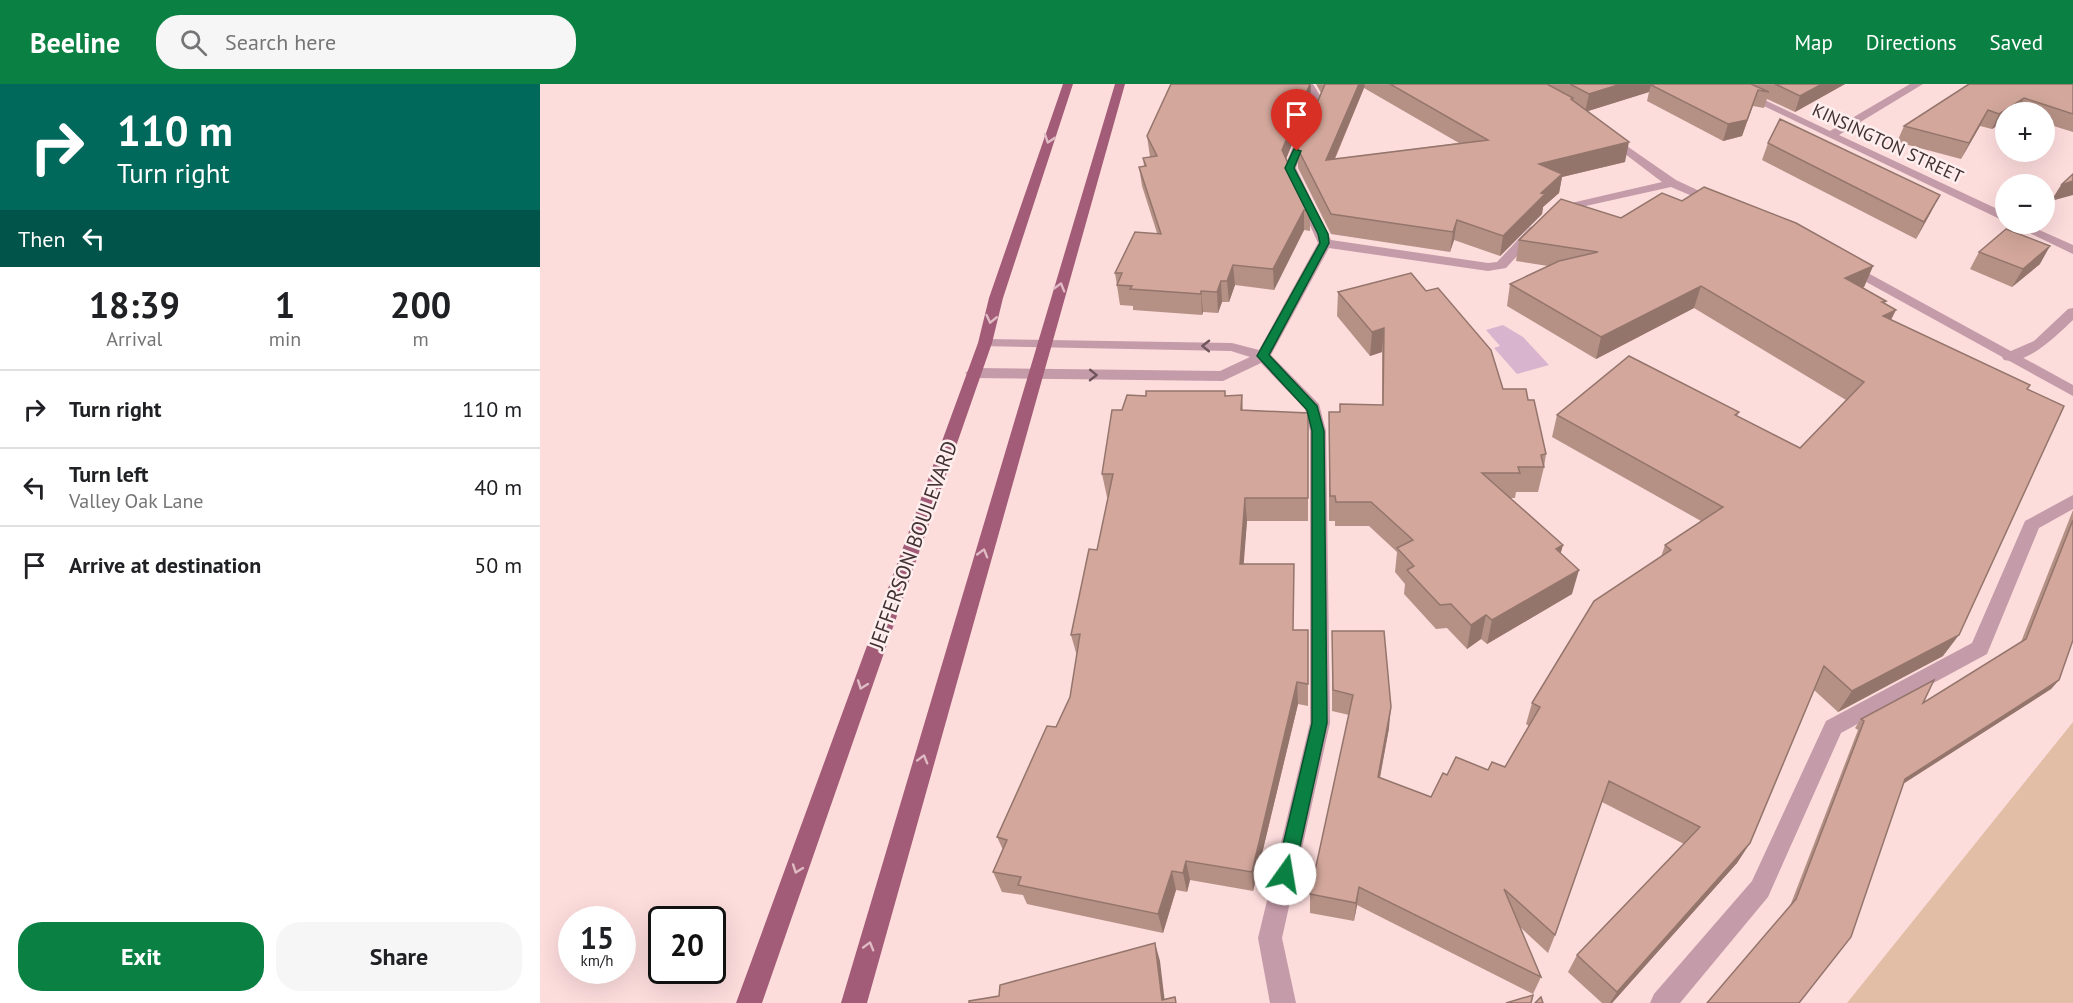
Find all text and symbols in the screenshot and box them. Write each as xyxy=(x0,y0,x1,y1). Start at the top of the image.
search box xyxy=(156,15,576,69)
text: Beeline xyxy=(30,24,120,61)
icon: search xyxy=(177,26,210,59)
text: Search here xyxy=(225,28,336,56)
text: Map xyxy=(1794,29,1833,56)
text: Directions xyxy=(1866,29,1957,56)
text: Saved xyxy=(1990,29,2043,56)
pin xyxy=(1271,89,1322,151)
icon: arrive xyxy=(1280,98,1313,131)
street label: KINSINGTON STREET xyxy=(1809,98,1967,188)
map controls xyxy=(1995,102,2055,234)
button: + xyxy=(1995,102,2055,162)
text: 110 m xyxy=(117,103,233,158)
icon: right xyxy=(18,108,96,186)
one-way arrow xyxy=(1044,133,1056,144)
text: Turn right xyxy=(117,156,230,190)
button: − xyxy=(1995,174,2055,234)
icon: left xyxy=(77,222,110,255)
text: Then xyxy=(18,225,65,253)
text: 18:39 xyxy=(89,281,180,328)
text: 1 xyxy=(275,281,295,328)
text: 200 xyxy=(390,281,451,328)
one-way arrow xyxy=(1053,282,1066,292)
one-way arrow xyxy=(985,314,998,324)
text: Arrival xyxy=(106,326,162,352)
text: min xyxy=(269,326,301,352)
text: m xyxy=(413,326,429,352)
one-way arrow xyxy=(1201,340,1210,352)
one-way arrow xyxy=(1089,369,1098,381)
icon: right xyxy=(18,393,51,426)
text: Turn right xyxy=(69,395,161,423)
text: 110 m xyxy=(462,395,522,423)
street label: JEFFERSON BOULEVARD xyxy=(862,437,963,654)
text: Turn left xyxy=(69,460,149,488)
icon: left xyxy=(18,471,51,504)
text: 40 m xyxy=(474,473,522,501)
text: Valley Oak Lane xyxy=(69,488,204,514)
one-way arrow xyxy=(976,548,988,559)
icon: arrive xyxy=(18,549,51,582)
text: Arrive at destination xyxy=(69,551,261,579)
text: 50 m xyxy=(474,551,522,579)
one-way arrow xyxy=(857,679,870,690)
one-way arrow xyxy=(916,754,928,765)
position arrow xyxy=(1253,842,1317,906)
one-way arrow xyxy=(791,863,804,874)
speed limit sign: 20 xyxy=(648,906,726,984)
text: 15 xyxy=(580,918,614,957)
button: Exit xyxy=(18,922,264,991)
button: Share xyxy=(276,922,522,991)
one-way arrow xyxy=(862,942,874,952)
text: km/h xyxy=(581,951,613,970)

